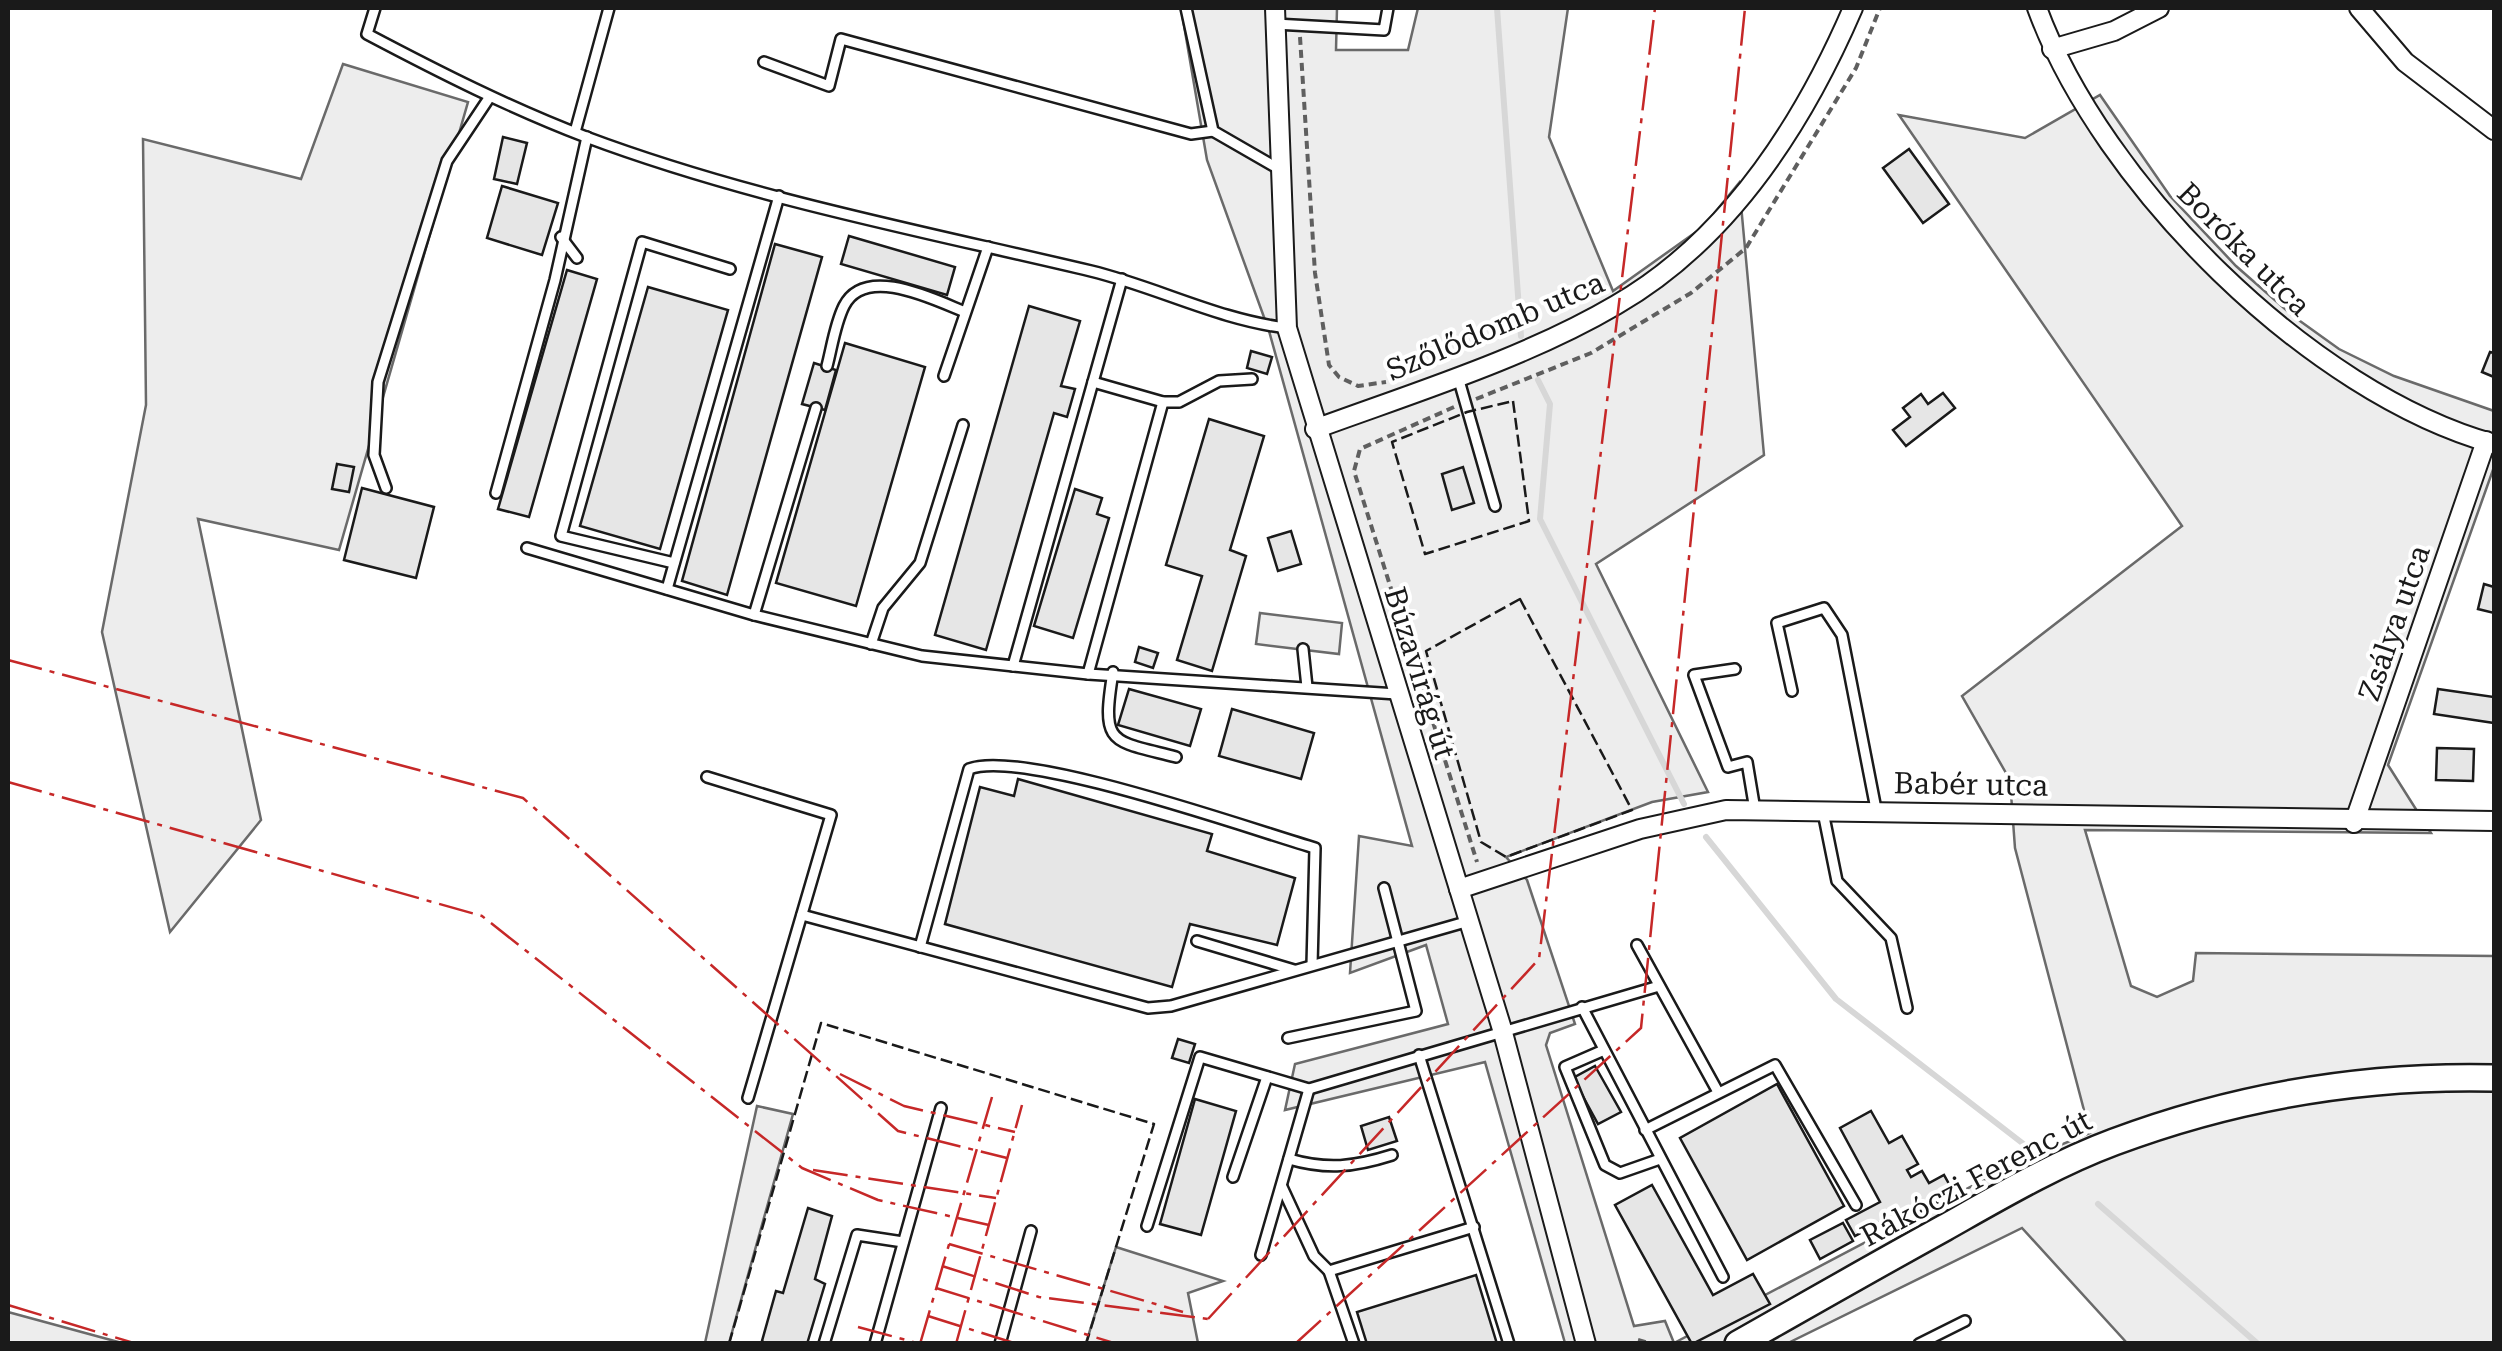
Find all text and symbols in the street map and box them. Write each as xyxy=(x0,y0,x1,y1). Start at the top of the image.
street label: Boróka utca xyxy=(2170,175,2318,323)
street label: Szőlődomb utca xyxy=(1381,264,1609,388)
street label: Zsálya utca xyxy=(2351,541,2437,705)
street label: Búzavirág út xyxy=(1377,583,1463,763)
street label: Babér utca xyxy=(1893,765,2049,803)
street label: Rákóczi Ferenc út xyxy=(1854,1102,2098,1254)

